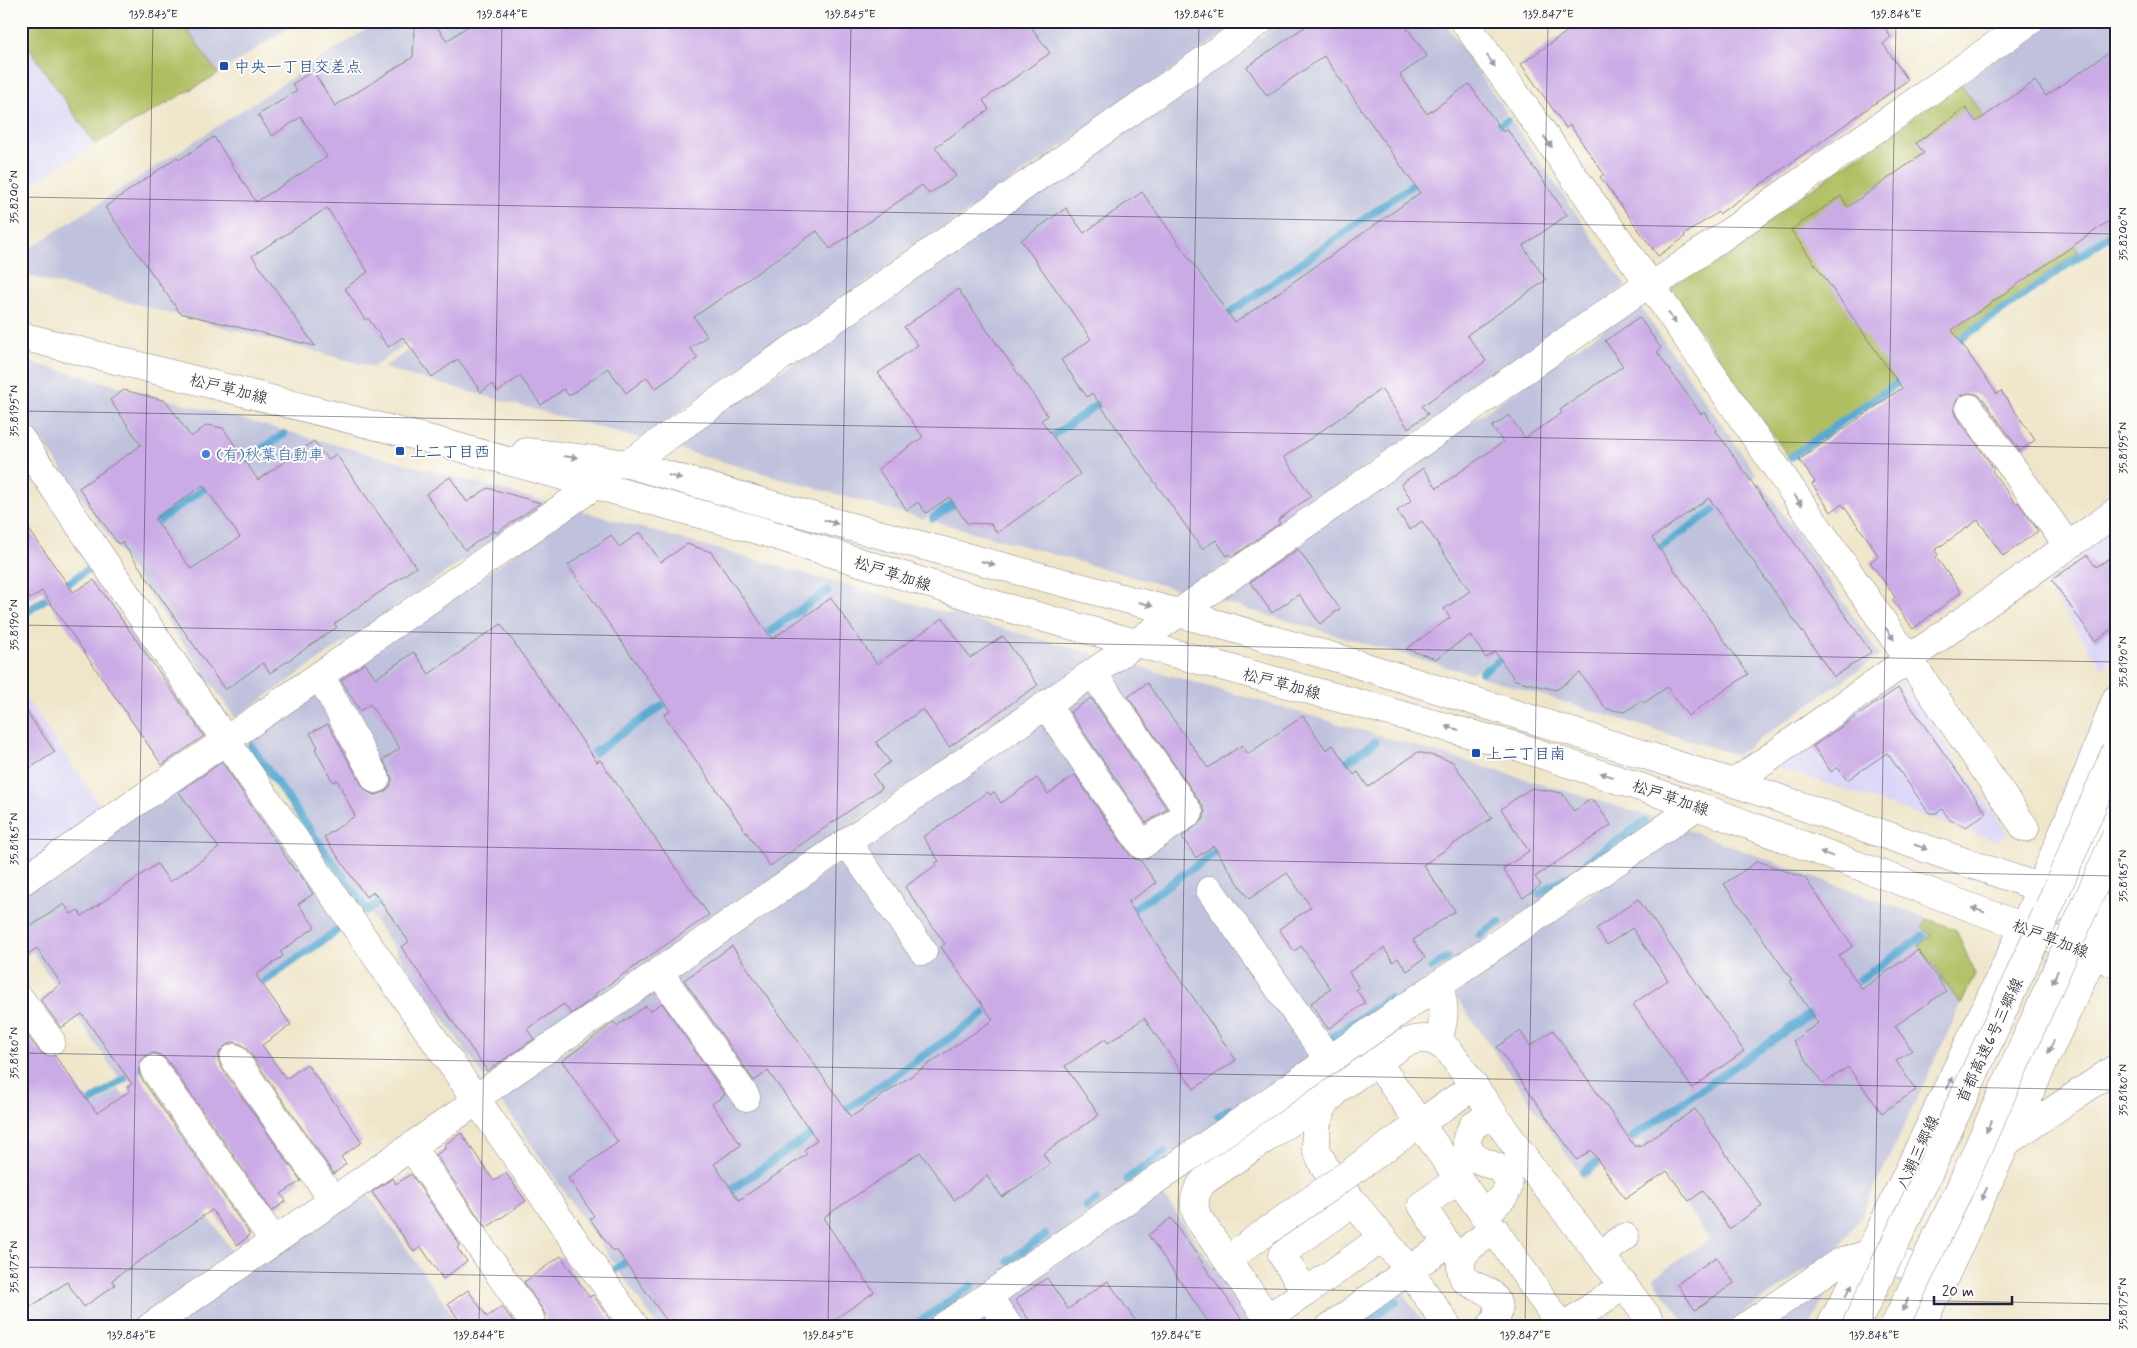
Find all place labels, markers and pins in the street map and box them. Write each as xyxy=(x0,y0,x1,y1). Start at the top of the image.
place label: 中央一丁目交差点 xyxy=(234,57,362,78)
marker: 中央一丁目交差点 xyxy=(218,60,230,72)
place label: 上二丁目西 xyxy=(410,442,490,463)
place label: (有)秋葉自動車 xyxy=(216,445,325,466)
marker: 上二丁目西 xyxy=(394,445,406,457)
marker: (有)秋葉自動車 xyxy=(200,448,212,460)
place label: 上二丁目南 xyxy=(1486,744,1566,765)
marker: 上二丁目南 xyxy=(1470,747,1482,759)

